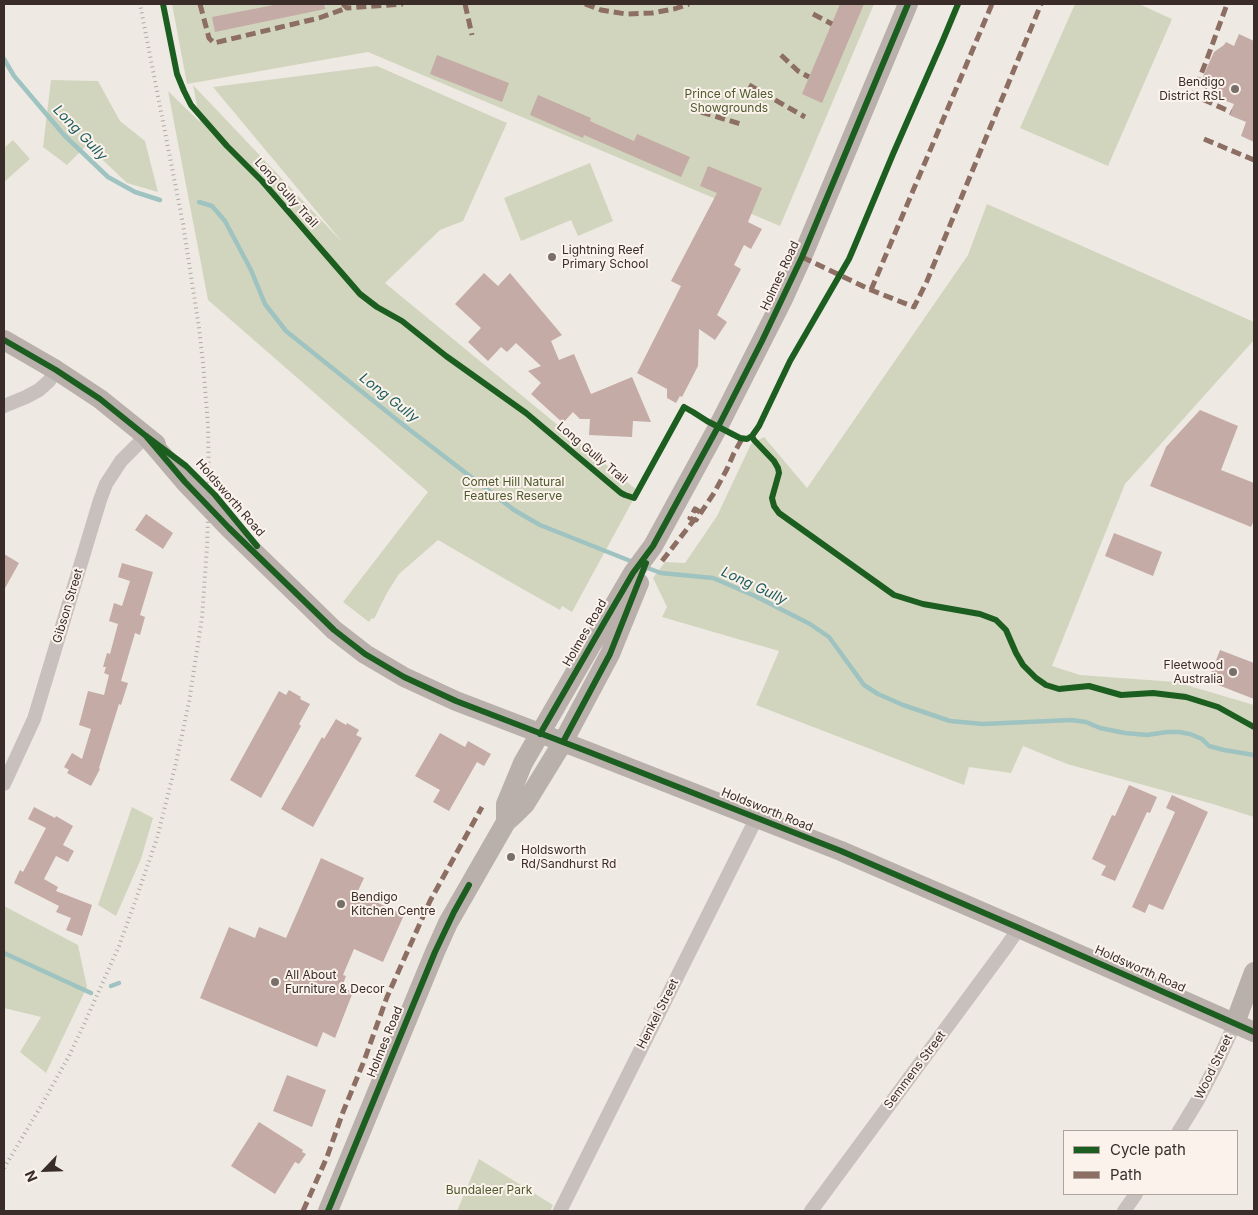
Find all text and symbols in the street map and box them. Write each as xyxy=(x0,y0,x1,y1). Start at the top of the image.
place label: Bendigo District RSL xyxy=(1159,75,1225,103)
marker: Bendigo District RSL xyxy=(1229,83,1241,95)
park label: Prince of Wales Showgrounds xyxy=(685,87,773,115)
water label: Long Gully xyxy=(49,102,111,164)
street label: Long Gully Trail xyxy=(251,155,321,231)
street label: Holmes Road xyxy=(758,239,802,313)
place label: Lightning Reef Primary School xyxy=(562,243,648,271)
marker: Lightning Reef Primary School xyxy=(546,251,558,263)
water label: Long Gully xyxy=(356,370,422,426)
street label: Long Gully Trail xyxy=(554,419,630,487)
street label: Holdsworth Road xyxy=(193,456,267,540)
park label: Comet Hill Natural Features Reserve xyxy=(462,475,564,503)
water label: Long Gully xyxy=(718,563,790,609)
street label: Gibson Street xyxy=(50,567,86,645)
street label: Holmes Road xyxy=(560,597,610,669)
place label: Fleetwood Australia xyxy=(1164,658,1223,686)
marker: Fleetwood Australia xyxy=(1227,666,1239,678)
street label: Holdsworth Road xyxy=(719,785,815,835)
place label: Holdsworth Rd/Sandhurst Rd xyxy=(521,843,616,871)
marker: Holdsworth Rd/Sandhurst Rd xyxy=(505,851,517,863)
place label: Bendigo Kitchen Centre xyxy=(351,890,435,918)
marker: Bendigo Kitchen Centre xyxy=(335,898,347,910)
street label: Holdsworth Road xyxy=(1093,943,1187,995)
place label: All About Furniture & Decor xyxy=(285,968,385,996)
marker: All About Furniture & Decor xyxy=(269,976,281,988)
street label: Henkel Street xyxy=(634,977,682,1051)
street label: Holmes Road xyxy=(364,1004,406,1080)
street label: Semmens Street xyxy=(881,1028,949,1112)
street label: Wood Street xyxy=(1192,1032,1236,1102)
legend xyxy=(1063,1130,1238,1195)
text: Cycle path xyxy=(1110,1140,1186,1159)
north arrow xyxy=(20,1145,70,1195)
text: Path xyxy=(1110,1165,1142,1184)
text: N xyxy=(21,1168,41,1185)
park label: Bundaleer Park xyxy=(446,1183,532,1197)

